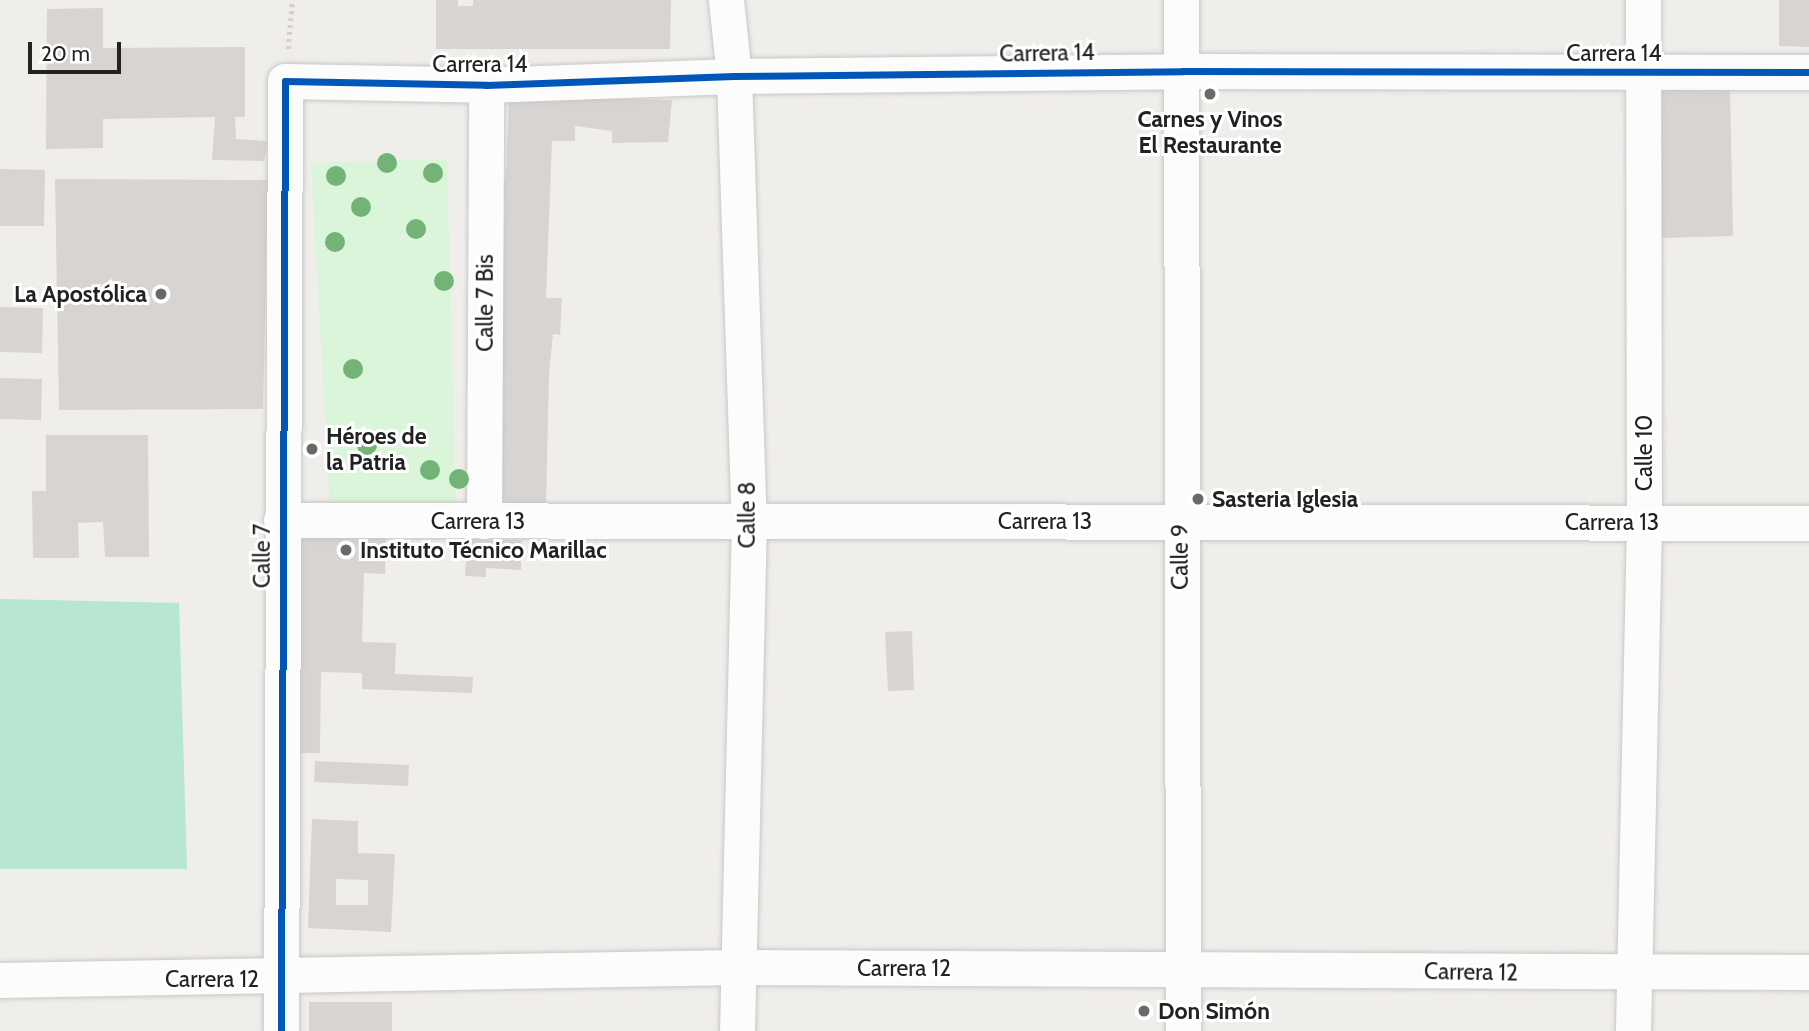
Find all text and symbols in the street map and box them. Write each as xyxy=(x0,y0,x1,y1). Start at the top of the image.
scale bar xyxy=(32,28,124,72)
street label: Carrera 14 xyxy=(999,38,1095,68)
street label: Carrera 14 xyxy=(1566,39,1662,67)
text: 20 m xyxy=(41,41,90,66)
street label: Carrera 14 xyxy=(432,50,528,78)
marker: Carnes y Vinos El Restaurante xyxy=(1202,86,1218,102)
place label: Carnes y Vinos El Restaurante xyxy=(1137,105,1283,159)
street label: Calle 7 Bis xyxy=(471,254,499,352)
place label: La Apostólica xyxy=(14,280,147,308)
marker: La Apostólica xyxy=(153,286,169,302)
street label: Calle 10 xyxy=(1630,415,1658,491)
place label: Héroes de la Patria xyxy=(326,422,427,476)
marker: Héroes de la Patria xyxy=(304,441,320,457)
street label: Calle 8 xyxy=(733,482,761,548)
place label: Sasteria Iglesia xyxy=(1212,485,1358,513)
marker: Sasteria Iglesia xyxy=(1190,491,1206,507)
street label: Carrera 13 xyxy=(431,507,525,535)
street label: Carrera 13 xyxy=(998,507,1092,535)
street label: Carrera 13 xyxy=(1565,508,1659,536)
street label: Calle 7 xyxy=(248,524,276,588)
street label: Calle 9 xyxy=(1166,524,1194,590)
place label: Instituto Técnico Marillac xyxy=(360,536,607,564)
marker: Instituto Técnico Marillac xyxy=(338,542,354,558)
street label: Carrera 12 xyxy=(857,954,951,982)
street label: Carrera 12 xyxy=(1424,957,1518,987)
street label: Carrera 12 xyxy=(165,965,259,993)
place label: Don Simón xyxy=(1158,997,1270,1025)
marker: Don Simón xyxy=(1136,1003,1152,1019)

